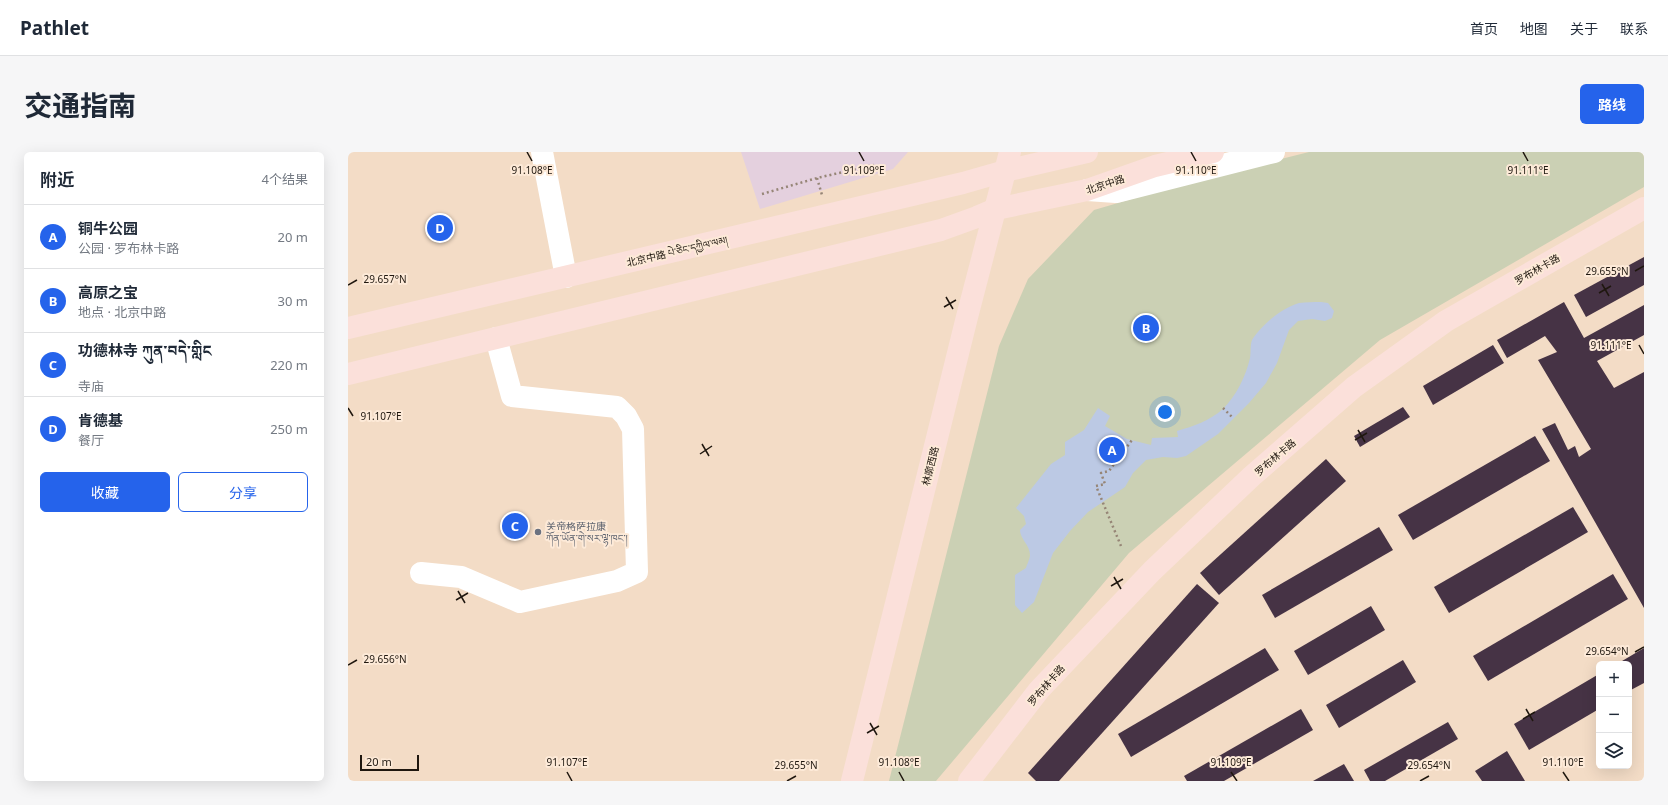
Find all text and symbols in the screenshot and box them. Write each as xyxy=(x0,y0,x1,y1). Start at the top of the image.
text: Pathlet xyxy=(20,15,89,41)
text: 首页 xyxy=(1470,19,1498,38)
text: 地图 xyxy=(1520,19,1548,38)
text: 关于 xyxy=(1570,19,1598,38)
text: 联系 xyxy=(1620,19,1648,38)
button: 路线 xyxy=(1580,84,1644,124)
text: 交通指南 xyxy=(24,86,136,124)
text: 91.108°E xyxy=(511,163,553,177)
text: 91.109°E xyxy=(843,163,885,177)
text: 91.110°E xyxy=(1175,163,1217,177)
text: 91.111°E xyxy=(1507,163,1549,177)
text: 附近 xyxy=(40,168,74,191)
text: 4个结果 xyxy=(262,170,308,188)
street label: 北京中路 xyxy=(1084,171,1126,197)
pin: D xyxy=(427,213,453,243)
text: 铜牛公园 xyxy=(78,218,138,238)
text: A xyxy=(49,228,58,246)
text: 20 m xyxy=(278,228,308,246)
street label: 北京中路 པེ་ཅིང་དཀྱིལ་ལམ། xyxy=(625,233,729,271)
text: 公园 · 罗布林卡路 xyxy=(78,239,179,257)
street label: 罗布林卡路 xyxy=(1512,250,1562,288)
text: 29.655°N xyxy=(1585,264,1629,278)
text: 29.657°N xyxy=(363,272,407,286)
text: 高原之宝 xyxy=(78,282,138,302)
text: B xyxy=(49,292,57,310)
text: 30 m xyxy=(278,292,308,310)
text: 地点 · 北京中路 xyxy=(78,303,166,321)
pin: B xyxy=(1133,313,1159,343)
text: 91.111°E xyxy=(1590,338,1632,352)
text: 功德林寺 ཀུན་བདེ་གླིང xyxy=(78,340,212,360)
text: C xyxy=(49,356,57,374)
text: 220 m xyxy=(270,356,308,374)
text: 寺庙 xyxy=(78,377,104,395)
your location xyxy=(1155,402,1175,422)
text: 91.107°E xyxy=(360,409,402,423)
text: 肯德基 xyxy=(78,410,123,430)
text: D xyxy=(48,420,58,438)
text: 250 m xyxy=(270,420,308,438)
text: 餐厅 xyxy=(78,431,104,449)
pin: A xyxy=(1099,435,1125,465)
street label: 罗布林卡路 xyxy=(1252,435,1298,479)
street label: 林廓西路 xyxy=(918,445,942,487)
button: 收藏 xyxy=(40,472,170,512)
button: 分享 xyxy=(178,472,308,512)
pin: C xyxy=(502,511,528,541)
place label: 关帝格萨拉康 ཀོན་ཡོན་གེ་སར་ལྷ་ཁང་། xyxy=(546,519,628,548)
marker: 关帝格萨拉康 ཀོན་ཡོན་གེ་སར་ལྷ་ཁང་། xyxy=(533,527,543,537)
text: 29.654°N xyxy=(1585,644,1629,658)
text: 29.656°N xyxy=(363,652,407,666)
map controls xyxy=(1596,661,1632,769)
button: + xyxy=(1596,661,1632,697)
street label: 罗布林卡路 xyxy=(1024,662,1068,708)
button: − xyxy=(1596,697,1632,733)
button: layers xyxy=(1596,733,1632,769)
scale bar xyxy=(360,753,419,772)
text: 20 m xyxy=(366,754,392,769)
text: 91.107°E xyxy=(546,755,588,769)
text: 91.108°E xyxy=(878,755,920,769)
text: 91.109°E xyxy=(1210,755,1252,769)
text: 91.110°E xyxy=(1542,755,1584,769)
text: 29.655°N xyxy=(774,758,818,772)
text: 29.654°N xyxy=(1407,758,1451,772)

